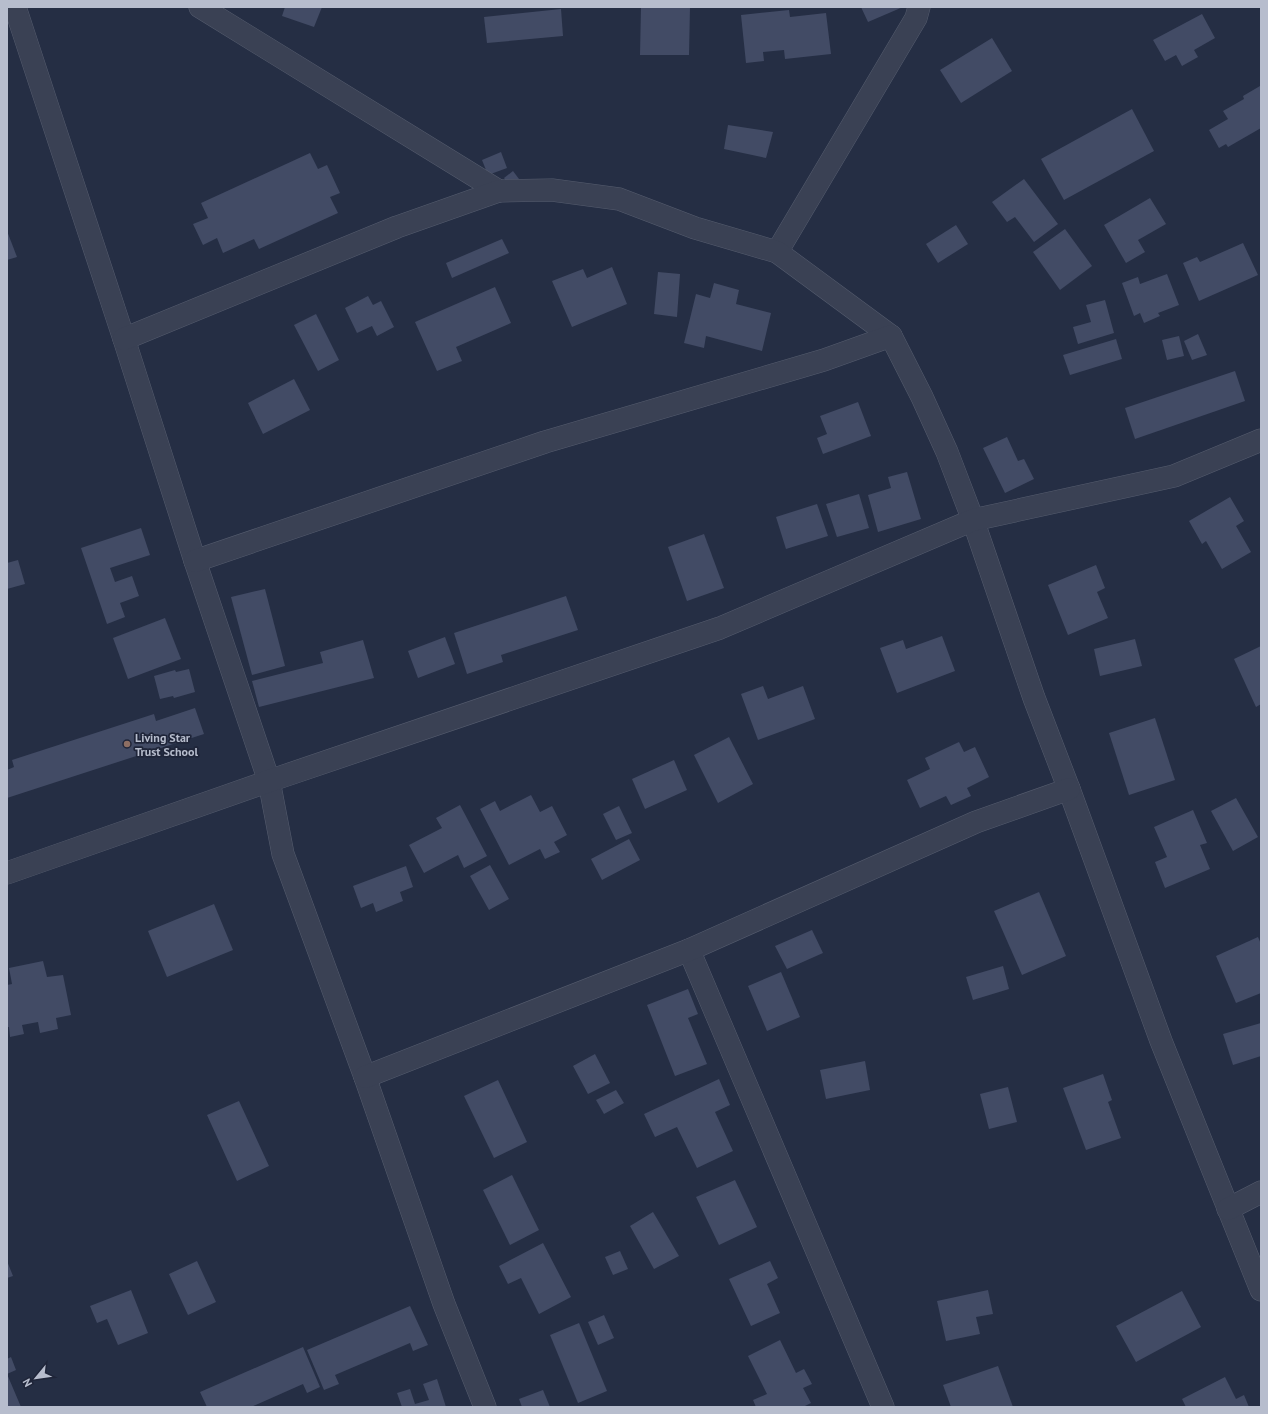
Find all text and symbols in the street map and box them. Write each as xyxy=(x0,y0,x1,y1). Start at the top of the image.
place label: Living Star Trust School xyxy=(135,730,198,759)
marker: Living Star Trust School xyxy=(122,739,132,749)
north arrow xyxy=(16,1358,56,1398)
text: N xyxy=(19,1376,35,1389)

